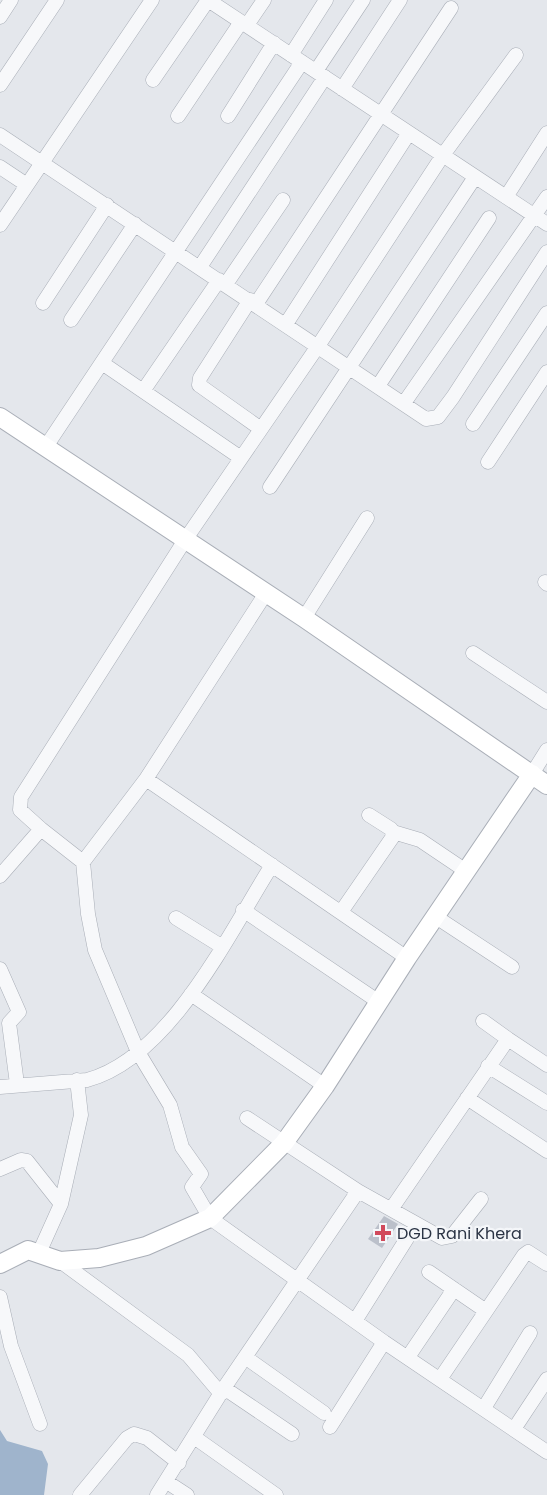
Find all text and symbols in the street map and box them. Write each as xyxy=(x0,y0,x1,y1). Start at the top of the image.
place label: DGD Rani Khera xyxy=(397,1222,522,1245)
marker: DGD Rani Khera xyxy=(374,1224,392,1242)

